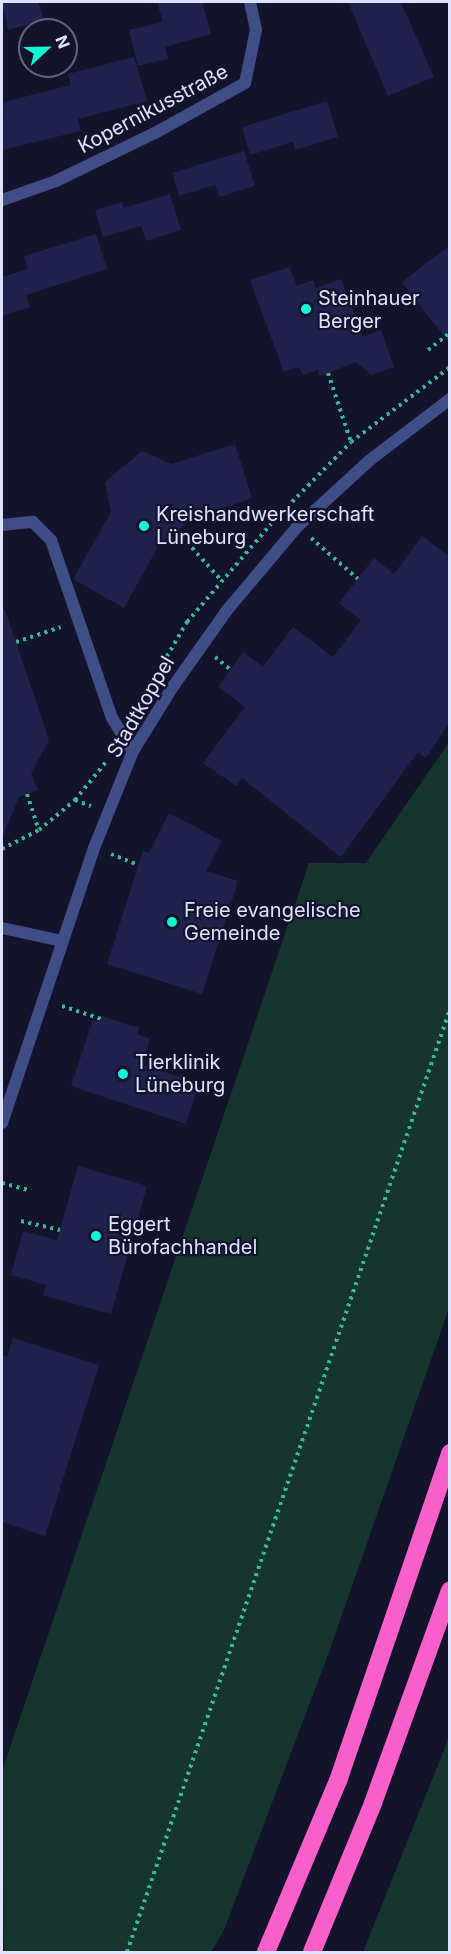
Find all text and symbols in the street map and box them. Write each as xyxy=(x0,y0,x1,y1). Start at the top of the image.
north arrow xyxy=(18,18,78,78)
text: N xyxy=(51,33,74,51)
street label: Kopernikusstraße xyxy=(74,59,232,159)
place label: Steinhauer Berger xyxy=(318,286,420,333)
marker: Steinhauer Berger xyxy=(299,302,313,316)
place label: Kreishandwerkerschaft Lüneburg xyxy=(156,502,374,549)
marker: Kreishandwerkerschaft Lüneburg xyxy=(137,519,151,533)
street label: Stadtkoppel xyxy=(102,652,180,762)
place label: Freie evangelische Gemeinde xyxy=(184,898,361,945)
marker: Freie evangelische Gemeinde xyxy=(165,915,179,929)
place label: Tierklinik Lüneburg xyxy=(135,1050,225,1097)
marker: Tierklinik Lüneburg xyxy=(116,1067,130,1081)
place label: Eggert Bürofachhandel xyxy=(108,1212,257,1259)
marker: Eggert Bürofachhandel xyxy=(89,1229,103,1243)

